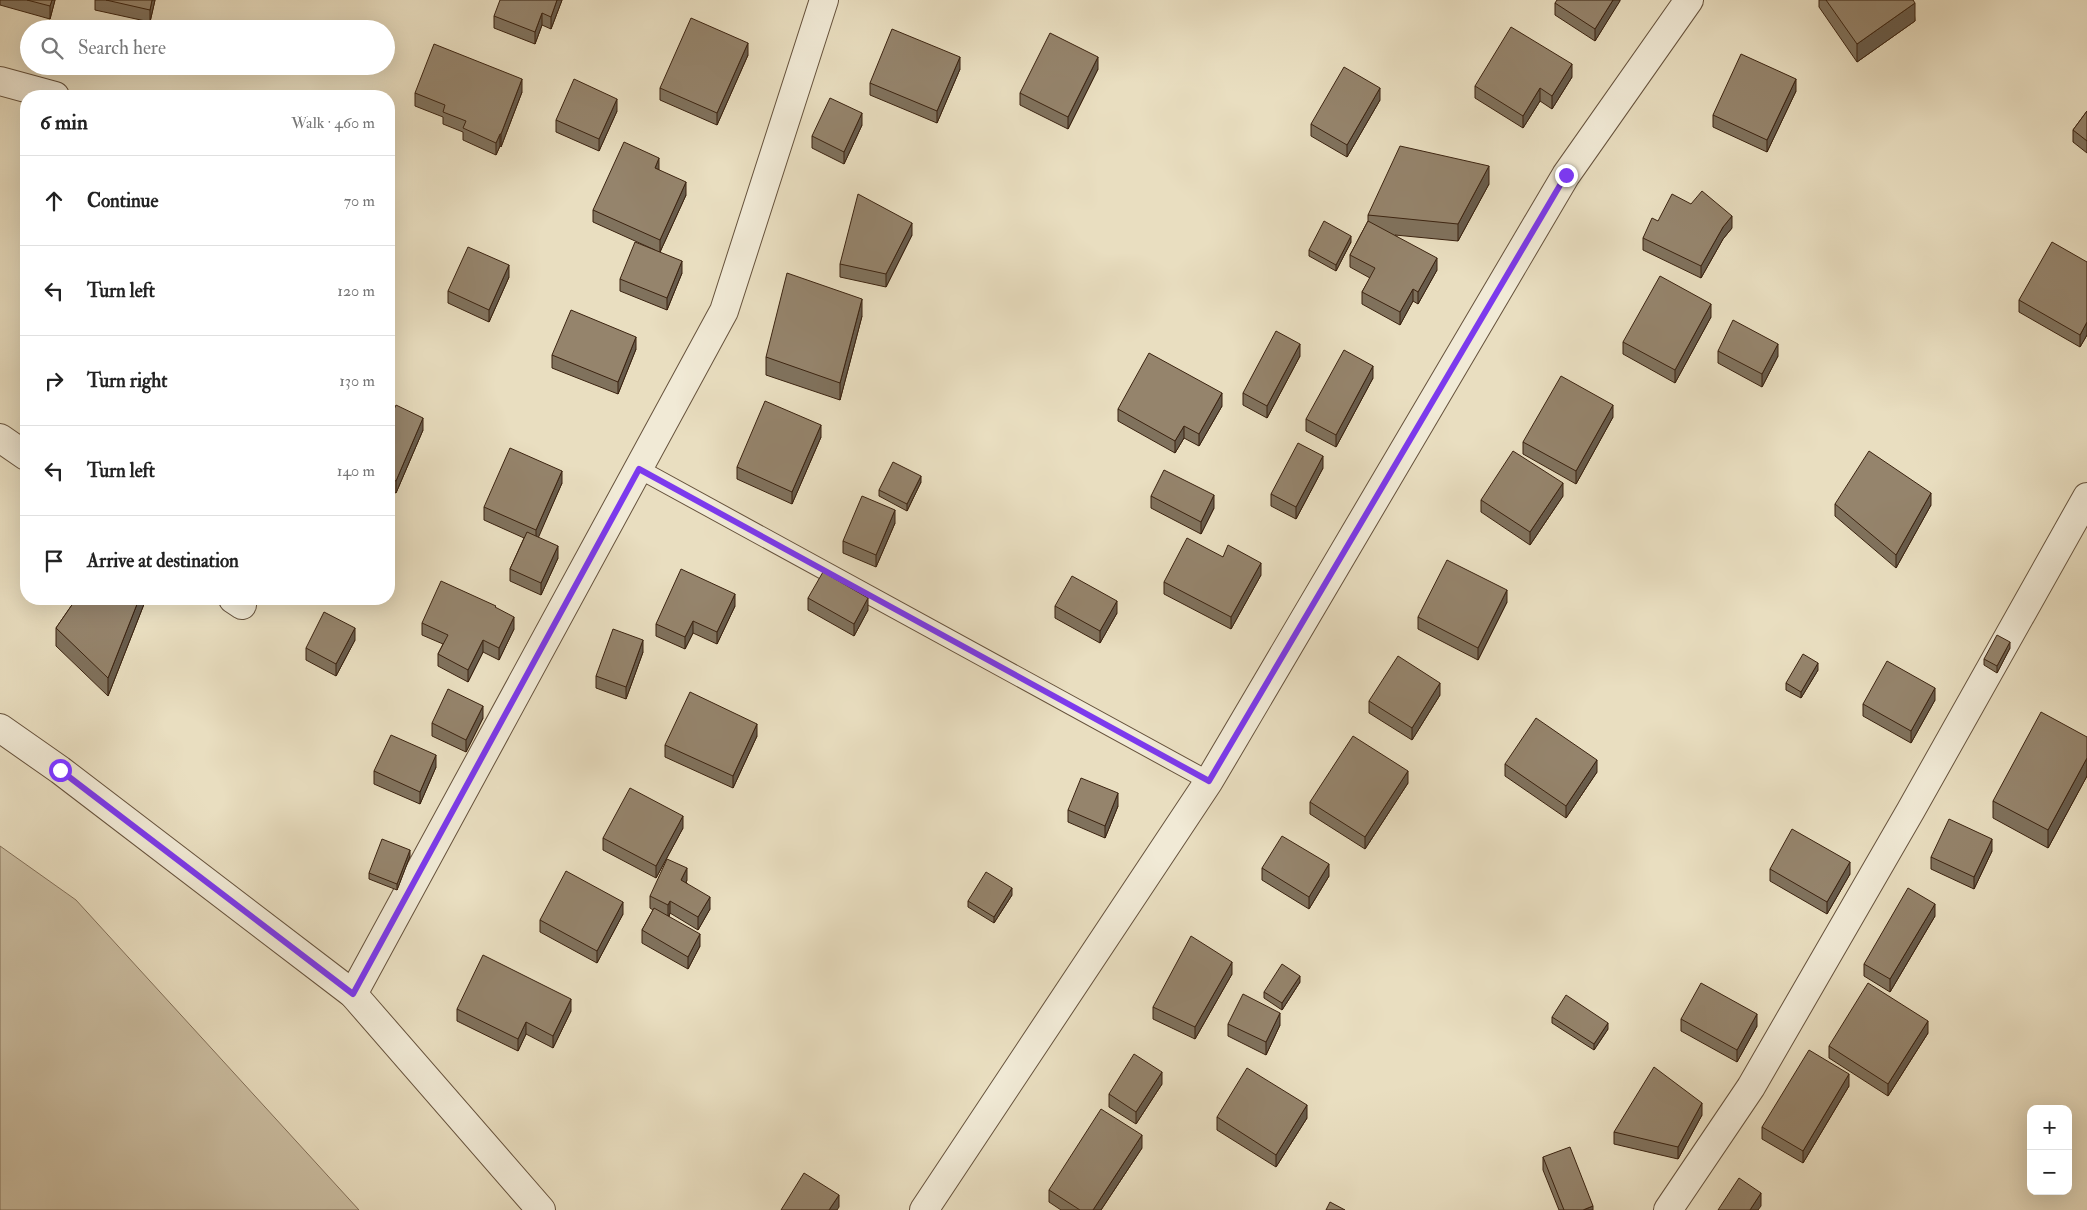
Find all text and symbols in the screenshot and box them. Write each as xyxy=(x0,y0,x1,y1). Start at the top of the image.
search box xyxy=(20,20,395,75)
icon: search xyxy=(38,34,66,62)
text: Search here xyxy=(78,36,166,60)
text: 6 min xyxy=(40,109,88,136)
text: Walk · 460 m xyxy=(291,113,375,133)
route end xyxy=(1555,164,1578,187)
icon: ahead xyxy=(40,187,68,215)
text: Continue xyxy=(87,189,158,213)
text: 70 m xyxy=(344,191,375,211)
icon: left xyxy=(40,277,68,305)
text: Turn left xyxy=(87,279,155,303)
text: 120 m xyxy=(337,281,375,301)
icon: right xyxy=(40,367,68,395)
text: Turn right xyxy=(87,369,167,393)
text: 130 m xyxy=(339,371,375,391)
icon: left xyxy=(40,457,68,485)
text: Turn left xyxy=(87,459,155,483)
text: 140 m xyxy=(337,461,375,481)
icon: arrive xyxy=(40,547,68,575)
text: Arrive at destination xyxy=(87,549,239,573)
route start xyxy=(49,759,72,782)
map controls xyxy=(2027,1105,2072,1195)
button: + xyxy=(2027,1105,2072,1150)
button: − xyxy=(2027,1150,2072,1195)

